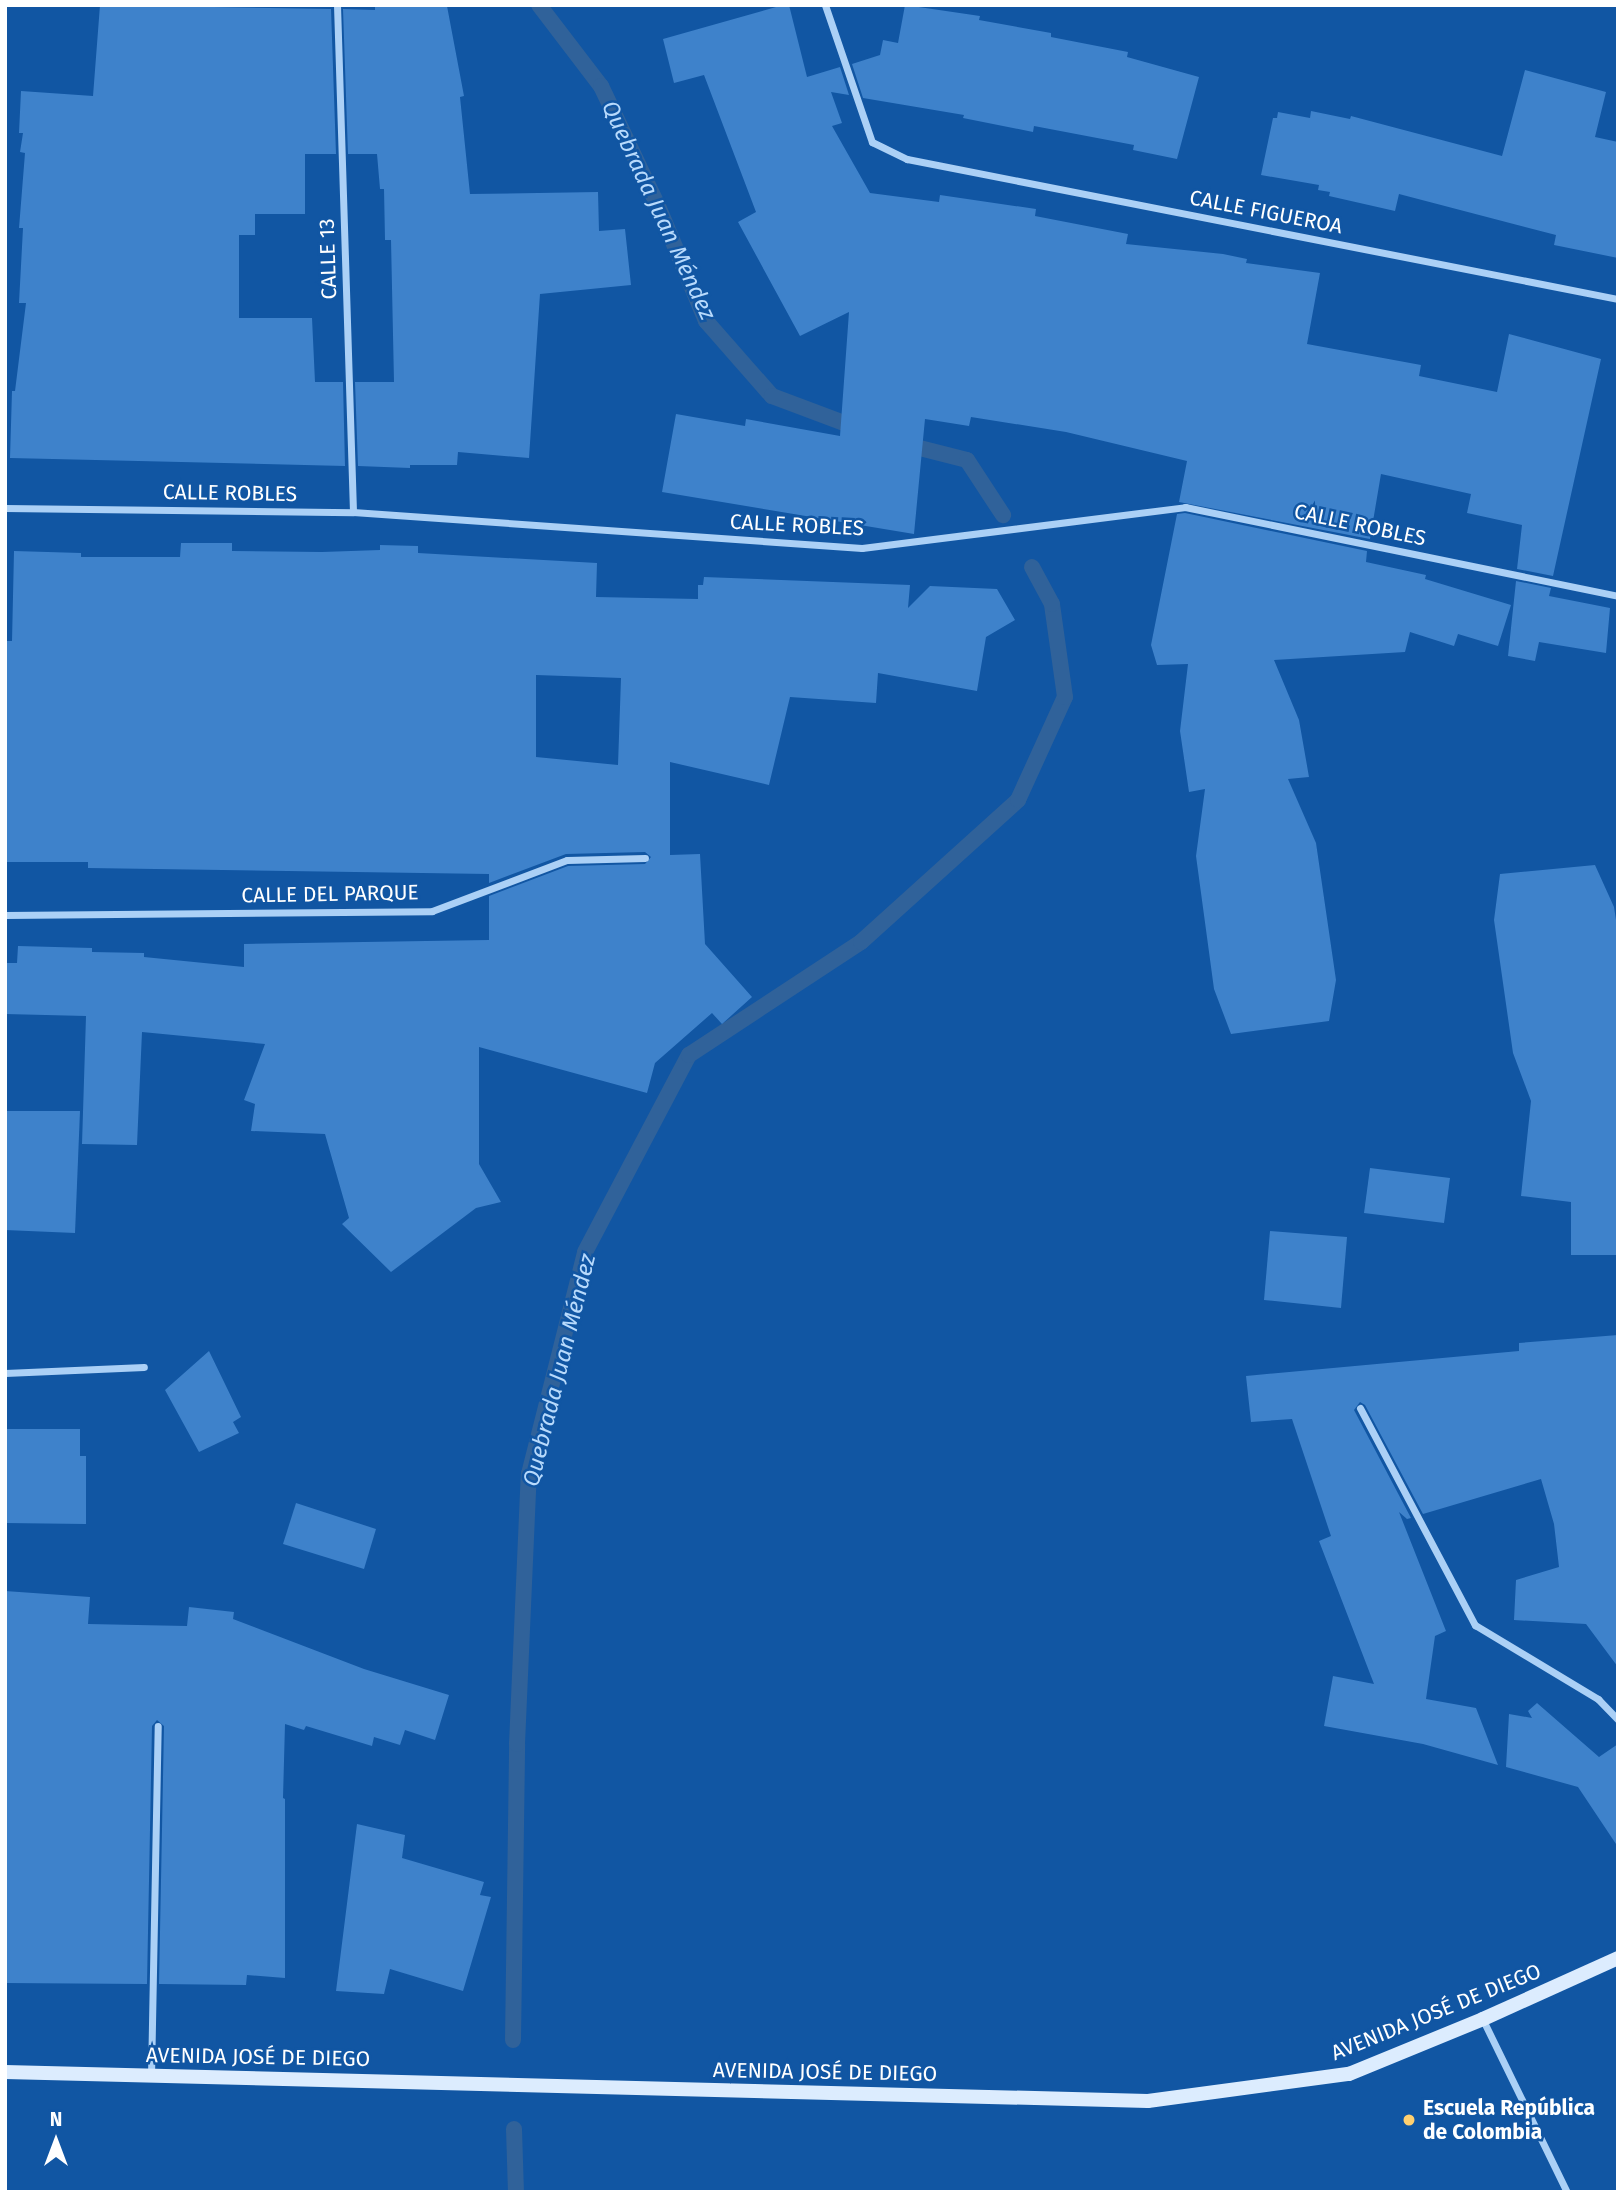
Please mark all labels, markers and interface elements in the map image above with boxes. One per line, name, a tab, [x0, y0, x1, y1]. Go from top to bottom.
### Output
water label: Quebrada Juan Méndez	[596, 96, 722, 324]
street label: CALLE FIGUEROA	[1187, 185, 1345, 239]
street label: CALLE 13	[314, 218, 342, 300]
street label: CALLE ROBLES	[163, 479, 297, 507]
street label: CALLE ROBLES	[1292, 499, 1428, 551]
street label: CALLE ROBLES	[729, 509, 865, 541]
street label: CALLE DEL PARQUE	[241, 880, 419, 908]
water label: Quebrada Juan Méndez	[517, 1251, 601, 1489]
street label: AVENIDA JOSÉ DE DIEGO	[1327, 1958, 1545, 2066]
street label: AVENIDA JOSÉ DE DIEGO	[146, 2042, 370, 2072]
street label: AVENIDA JOSÉ DE DIEGO	[713, 2057, 937, 2087]
place label: Escuela República de Colombia	[1423, 2095, 1595, 2145]
north arrow	[21, 2106, 91, 2176]
text: N	[50, 2108, 62, 2131]
marker: Escuela República de Colombia	[1401, 2112, 1417, 2128]

